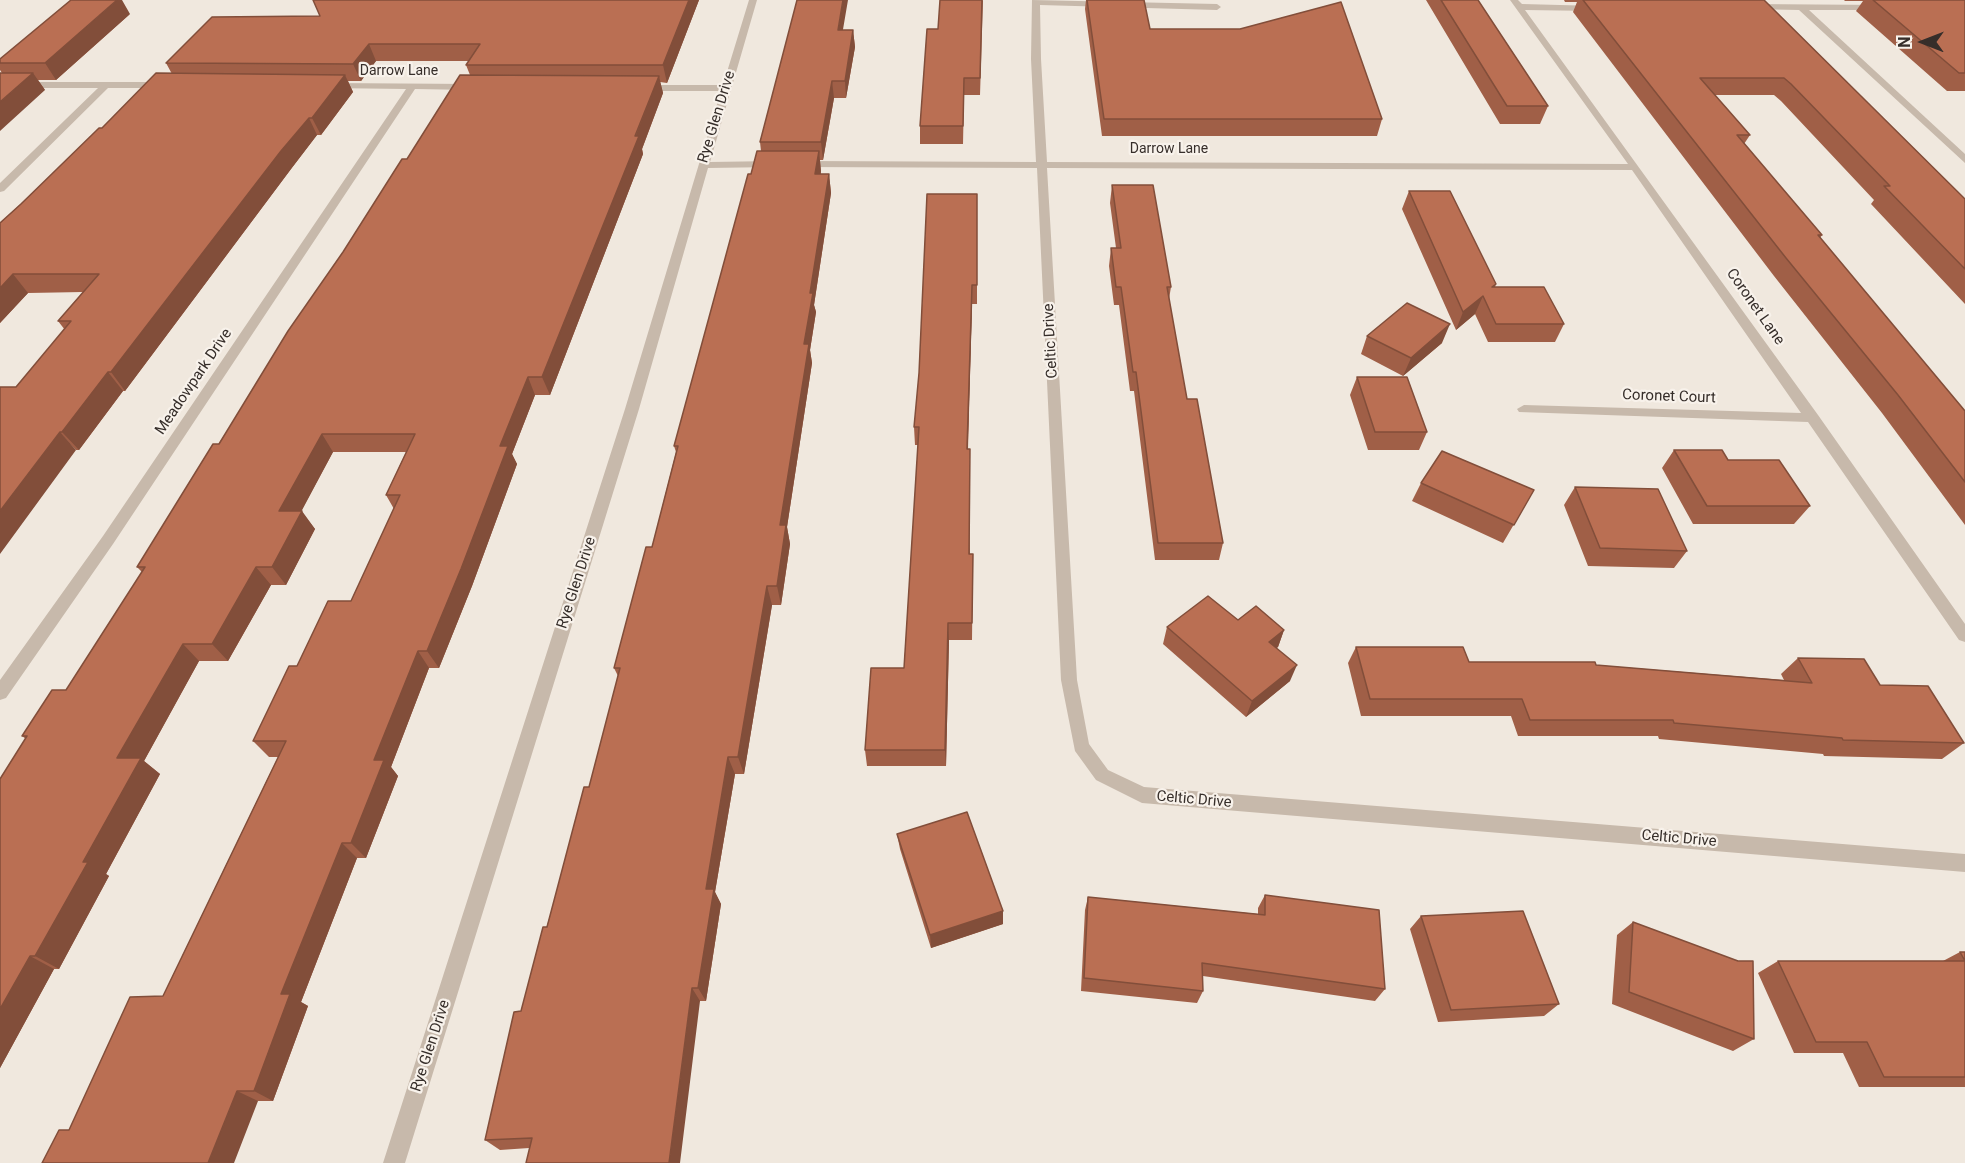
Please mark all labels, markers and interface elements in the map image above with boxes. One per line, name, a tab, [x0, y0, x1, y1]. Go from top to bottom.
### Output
north arrow	[1893, 12, 1953, 72]
text: N	[1895, 36, 1914, 48]
street label: Darrow Lane	[360, 63, 438, 79]
street label: Rye Glen Drive	[694, 69, 740, 165]
street label: Darrow Lane	[1130, 141, 1208, 157]
street label: Coronet Lane	[1722, 265, 1788, 349]
street label: Celtic Drive	[1040, 303, 1062, 379]
street label: Meadowpark Drive	[152, 325, 236, 439]
street label: Coronet Court	[1622, 386, 1716, 408]
street label: Rye Glen Drive	[554, 535, 600, 631]
street label: Celtic Drive	[1156, 788, 1232, 812]
street label: Celtic Drive	[1641, 827, 1717, 851]
street label: Rye Glen Drive	[408, 998, 454, 1094]

